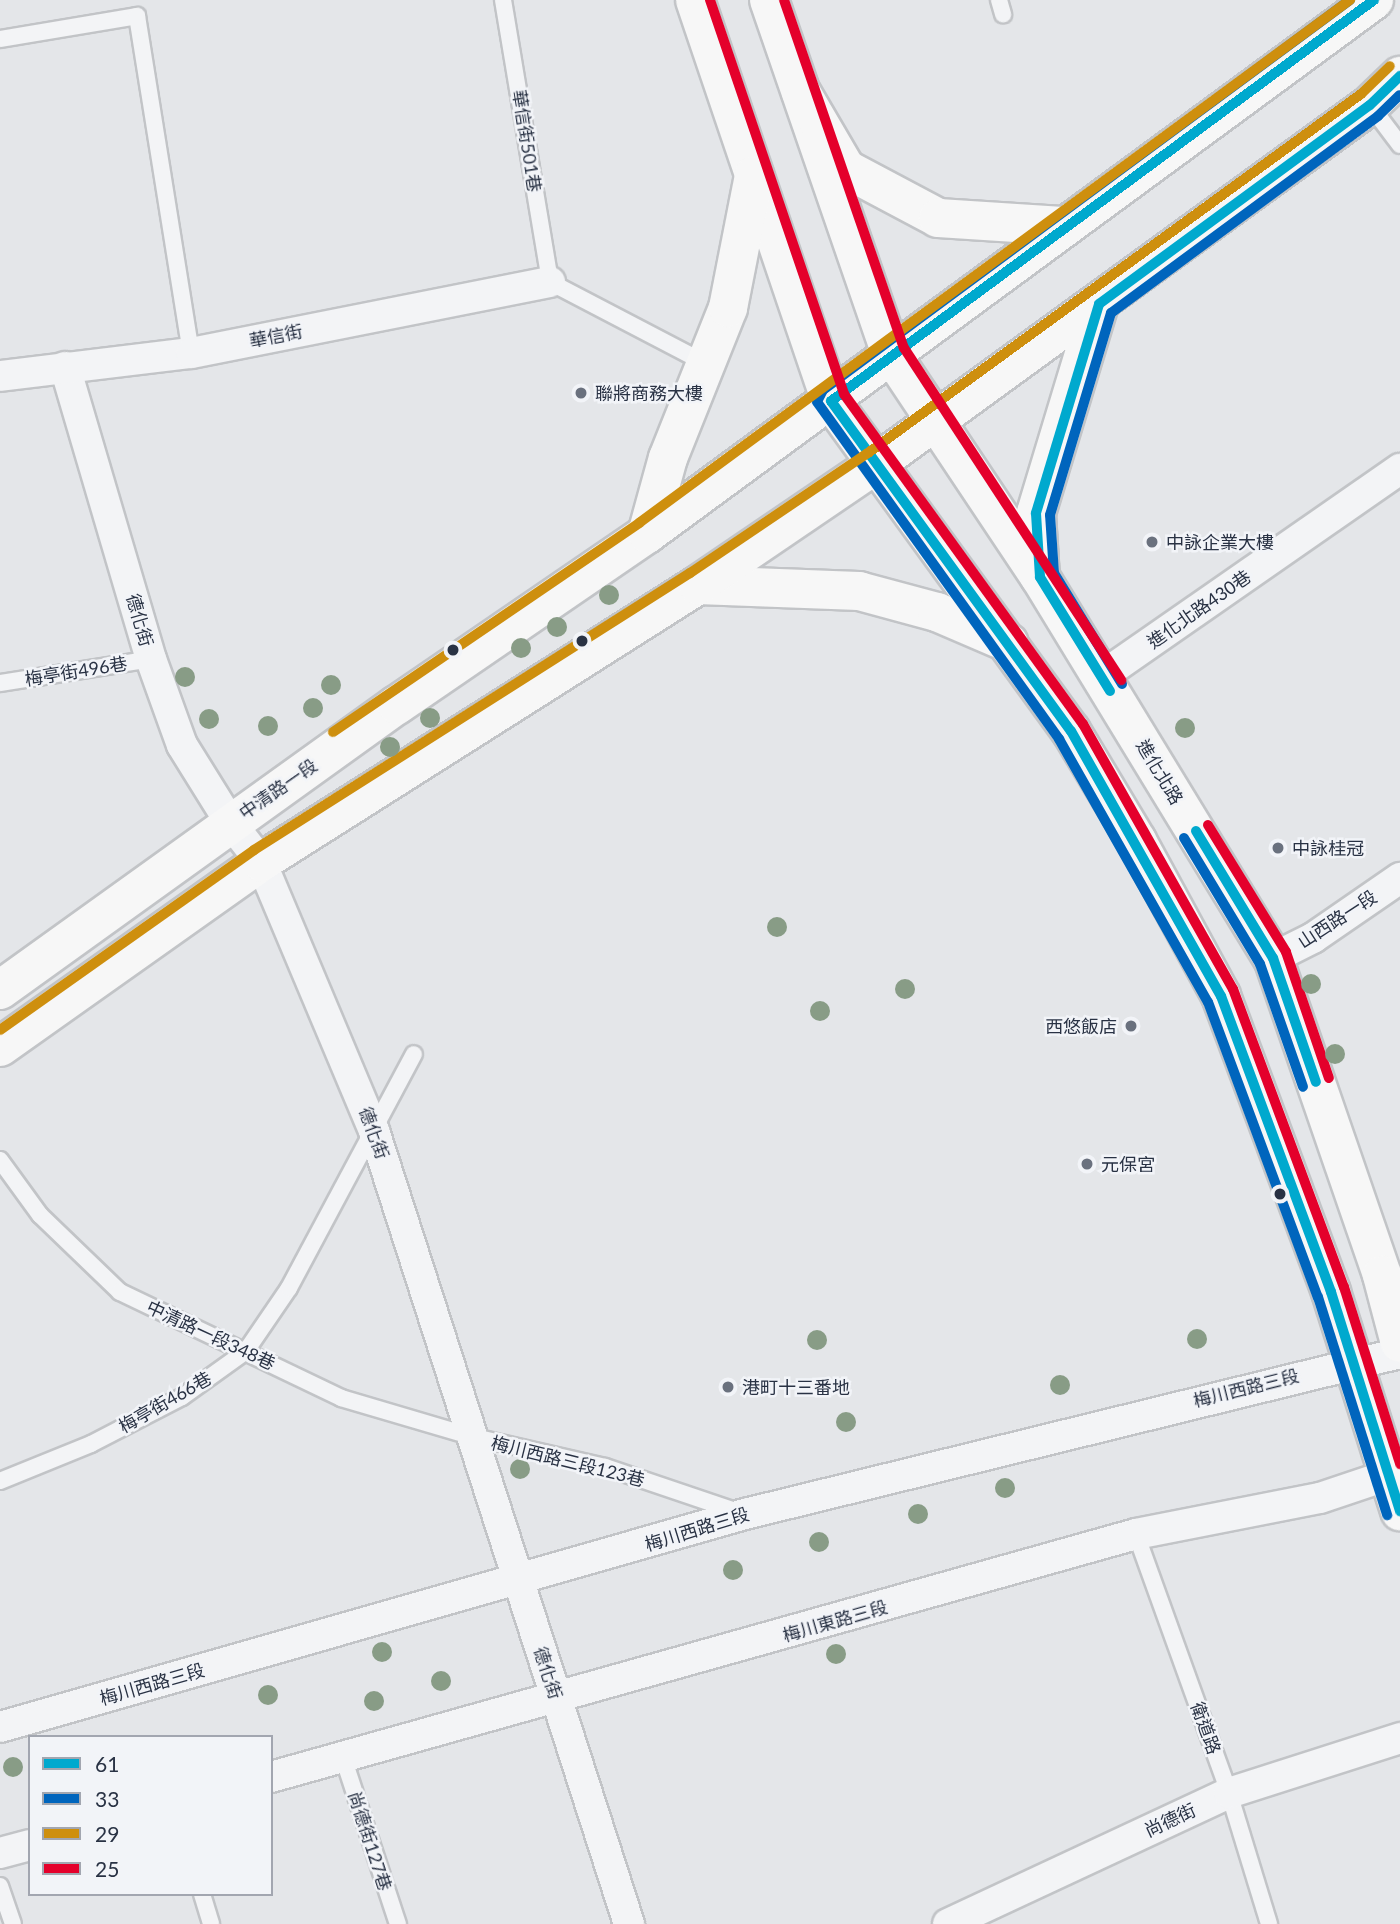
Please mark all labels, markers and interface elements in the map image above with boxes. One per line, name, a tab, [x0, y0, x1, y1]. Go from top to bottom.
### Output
street label: 華信街501巷	[508, 88, 546, 194]
street label: 華信街	[247, 320, 305, 352]
place label: 聯將商務大樓	[595, 382, 703, 404]
marker: 聯將商務大樓	[573, 385, 589, 401]
place label: 中詠企業大樓	[1166, 531, 1274, 553]
marker: 中詠企業大樓	[1144, 534, 1160, 550]
street label: 進化北路430巷	[1143, 565, 1255, 653]
street label: 德化街	[122, 591, 158, 649]
unlabelled marker	[575, 634, 589, 648]
unlabelled marker	[446, 643, 460, 657]
street label: 梅亭街496巷	[23, 652, 129, 690]
street label: 進化北路	[1132, 736, 1188, 808]
street label: 中清路一段	[235, 754, 321, 824]
place label: 中詠桂冠	[1292, 837, 1364, 859]
marker: 中詠桂冠	[1270, 840, 1286, 856]
street label: 山西路一段	[1293, 885, 1381, 953]
place label: 西悠飯店	[1045, 1015, 1117, 1037]
marker: 西悠飯店	[1123, 1018, 1139, 1034]
street label: 德化街	[355, 1104, 393, 1162]
place label: 元保宮	[1101, 1153, 1155, 1175]
marker: 元保宮	[1079, 1156, 1095, 1172]
unlabelled marker	[1273, 1187, 1287, 1201]
street label: 中清路一段348巷	[143, 1296, 279, 1374]
street label: 梅川西路三段	[1191, 1364, 1301, 1412]
street label: 梅亭街466巷	[115, 1367, 215, 1437]
place label: 港町十三番地	[742, 1376, 850, 1398]
marker: 港町十三番地	[720, 1379, 736, 1395]
street label: 梅川西路三段123巷	[489, 1431, 647, 1491]
street label: 梅川西路三段	[642, 1503, 752, 1555]
street label: 梅川東路三段	[780, 1596, 890, 1646]
street label: 德化街	[529, 1644, 567, 1702]
street label: 梅川西路三段	[97, 1659, 207, 1709]
street label: 衛道路	[1187, 1699, 1225, 1757]
legend	[28, 1735, 273, 1896]
text: 61	[95, 1751, 119, 1776]
text: 33	[95, 1786, 119, 1811]
street label: 尚德街127巷	[344, 1789, 396, 1893]
street label: 尚德街	[1141, 1799, 1199, 1841]
text: 29	[95, 1821, 119, 1846]
text: 25	[95, 1856, 119, 1881]

